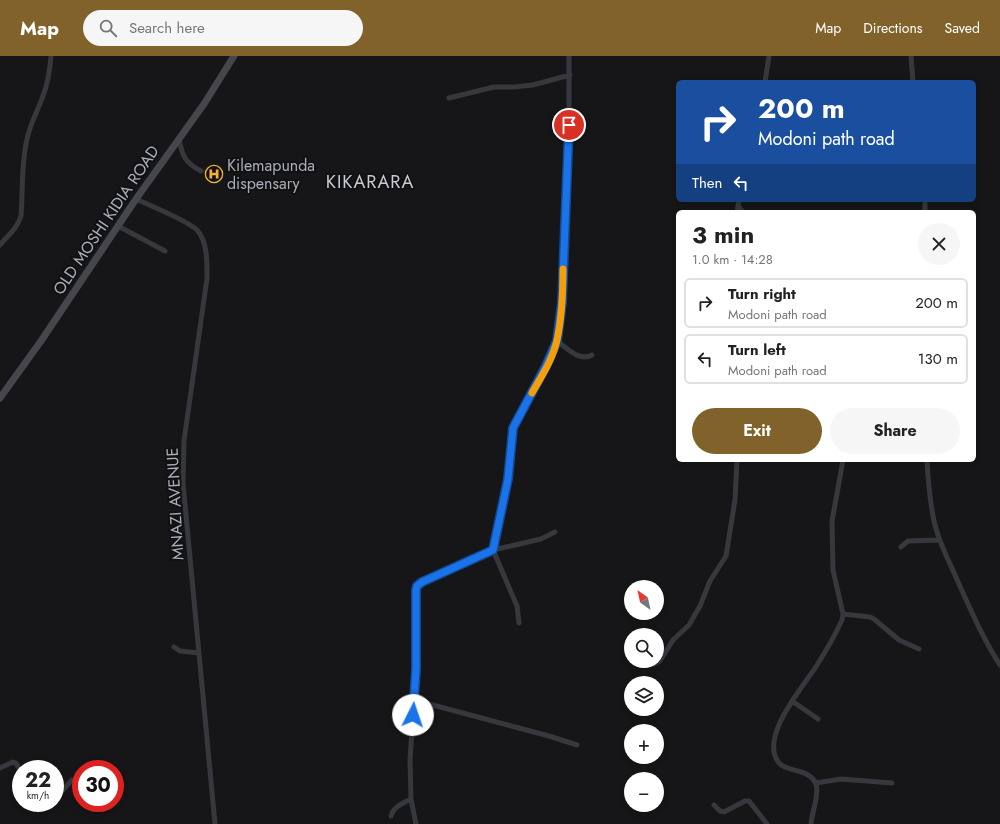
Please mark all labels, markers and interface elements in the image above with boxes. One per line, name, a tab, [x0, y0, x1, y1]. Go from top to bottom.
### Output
search box	[83, 10, 363, 46]
text: Map	[20, 15, 59, 42]
icon: search	[97, 17, 119, 39]
text: Search here	[129, 17, 205, 39]
text: Map	[815, 18, 841, 38]
text: Directions	[863, 18, 923, 38]
text: Saved	[945, 18, 980, 38]
text: 200 m	[758, 88, 845, 129]
icon: right	[692, 96, 744, 148]
pin	[552, 108, 586, 142]
icon: arrive	[558, 114, 580, 136]
text: Modoni path road	[758, 126, 895, 152]
street label: OLD MOSHI KIDIA ROAD	[47, 141, 165, 299]
place label: Kilemapunda dispensary	[227, 154, 315, 195]
hospital icon: Kilemapunda dispensary	[204, 164, 224, 184]
district label: KIKARARA	[326, 169, 414, 195]
text: Then	[692, 172, 722, 194]
icon: left	[730, 172, 752, 194]
text: 3 min	[692, 217, 754, 252]
button: close	[918, 223, 960, 265]
text: 1.0 km · 14:28	[692, 250, 773, 269]
text: Turn right	[728, 283, 796, 305]
icon: right	[694, 292, 716, 314]
text: 200 m	[915, 292, 958, 314]
text: Modoni path road	[728, 305, 827, 324]
text: Turn left	[728, 339, 786, 361]
icon: left	[694, 348, 716, 370]
text: 130 m	[918, 348, 958, 370]
text: Modoni path road	[728, 361, 827, 380]
button: Exit	[692, 408, 822, 454]
button: Share	[830, 408, 960, 454]
street label: MNAZI AVENUE	[161, 447, 189, 561]
north arrow	[624, 580, 664, 620]
map controls	[624, 580, 664, 812]
button: search	[624, 628, 664, 668]
button: layers	[624, 676, 664, 716]
position arrow	[392, 694, 434, 736]
button: +	[624, 724, 664, 764]
speed limit sign: 30	[72, 760, 124, 812]
text: 22	[25, 766, 51, 795]
button: −	[624, 772, 664, 812]
text: km/h	[27, 788, 49, 803]

